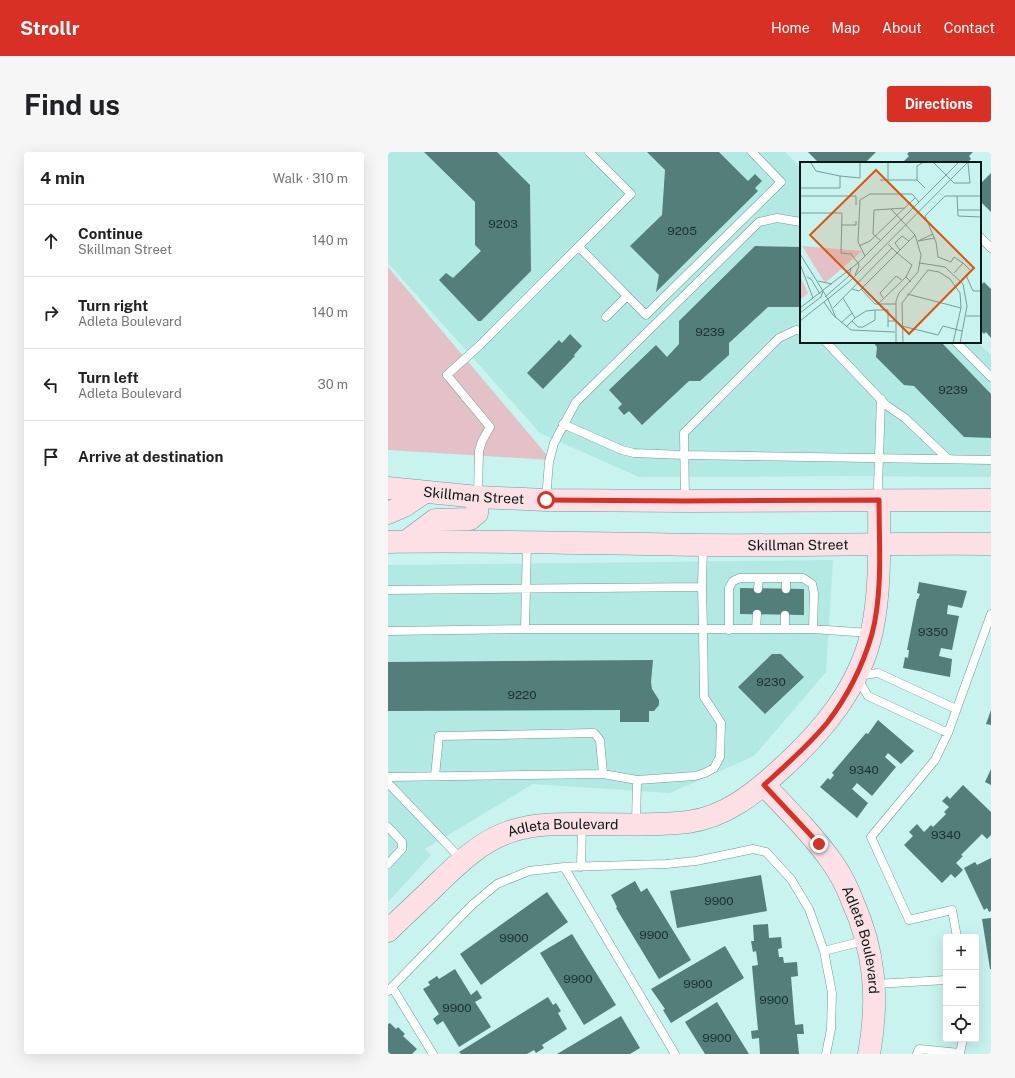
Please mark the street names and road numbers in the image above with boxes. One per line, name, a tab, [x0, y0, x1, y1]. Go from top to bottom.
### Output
street label: Skillman Street	[422, 484, 525, 507]
street label: Skillman Street	[747, 536, 849, 553]
street label: Adleta Boulevard	[505, 816, 619, 840]
street label: Adleta Boulevard	[839, 883, 882, 994]

